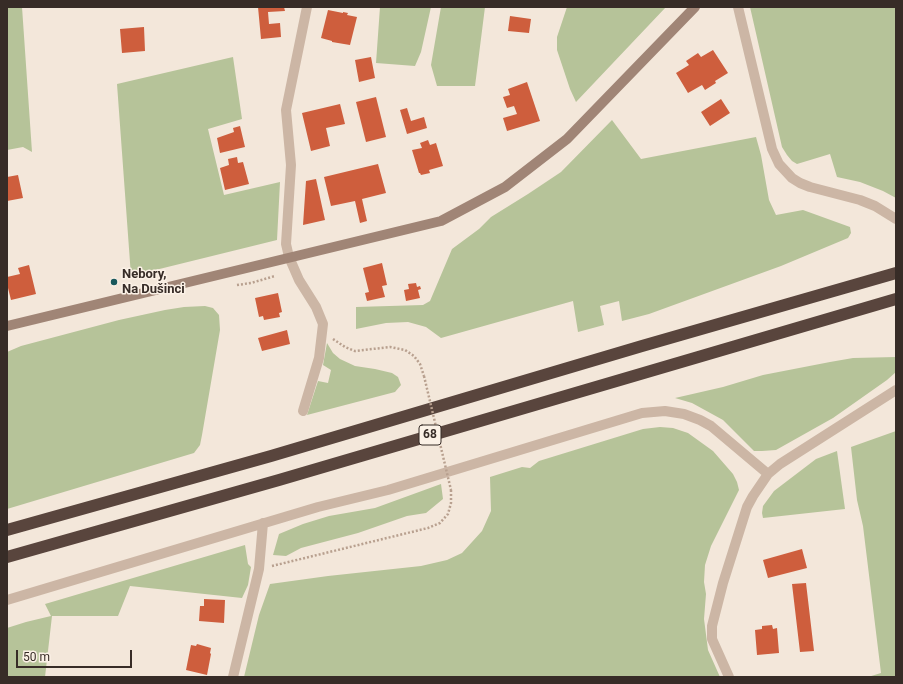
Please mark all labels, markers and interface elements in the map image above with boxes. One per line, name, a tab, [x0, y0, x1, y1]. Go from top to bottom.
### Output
place label: Nebory, Na Dušinci	[122, 267, 185, 298]
marker: Nebory, Na Dušinci	[109, 277, 119, 287]
road number: 68	[419, 425, 441, 445]
scale bar	[18, 642, 134, 668]
text: 50 m	[23, 650, 50, 664]

